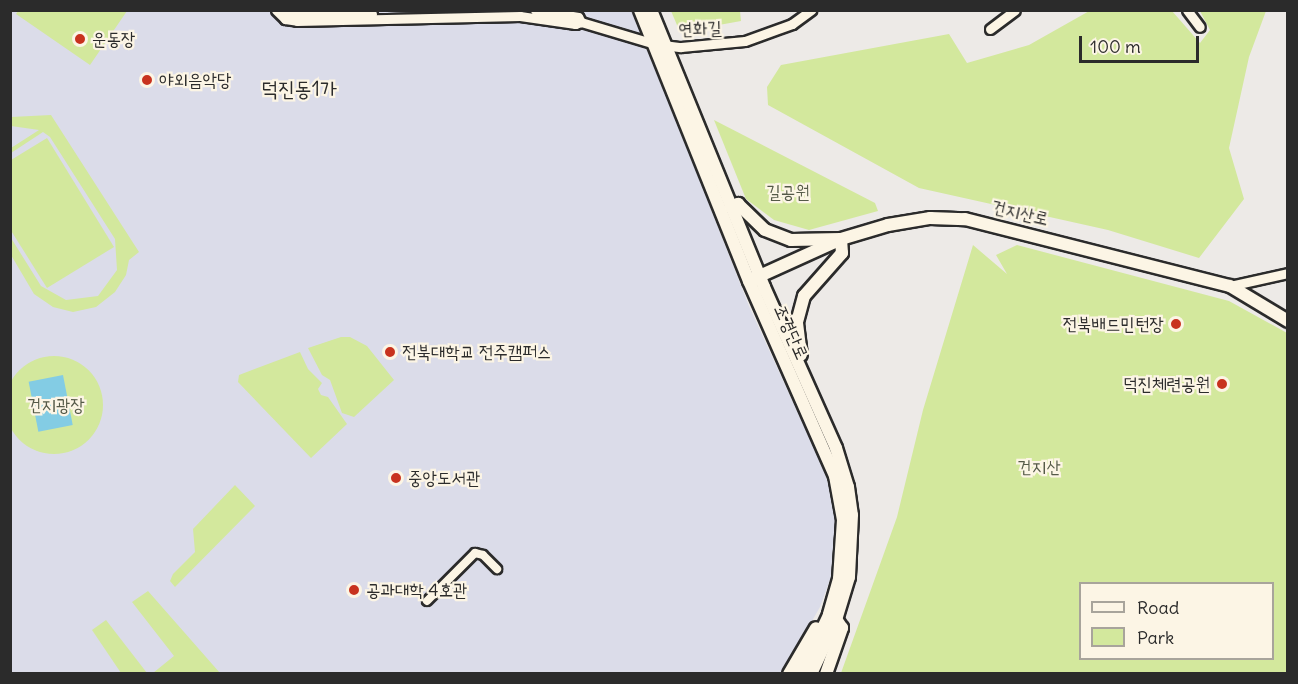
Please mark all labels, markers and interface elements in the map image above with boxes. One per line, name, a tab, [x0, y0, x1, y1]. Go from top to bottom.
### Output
street label: 연화길	[678, 17, 722, 41]
scale bar	[1082, 24, 1202, 62]
place label: 운동장	[92, 28, 135, 50]
marker: 운동장	[73, 32, 87, 46]
text: 100 m	[1090, 35, 1141, 58]
place label: 야외음악당	[159, 69, 231, 91]
marker: 야외음악당	[140, 73, 154, 87]
district label: 덕진동1가	[261, 76, 337, 102]
park label: 길공원	[766, 181, 810, 203]
street label: 건지산로	[989, 196, 1051, 230]
street label: 조경단로	[769, 301, 813, 363]
place label: 전북배드민턴장	[1063, 313, 1164, 335]
marker: 전북배드민턴장	[1169, 317, 1183, 331]
place label: 전북대학교 전주캠퍼스	[402, 341, 551, 363]
marker: 전북대학교 전주캠퍼스	[383, 345, 397, 359]
place label: 덕진체련공원	[1123, 373, 1210, 395]
marker: 덕진체련공원	[1215, 377, 1229, 391]
park label: 건지광장	[27, 394, 85, 416]
park label: 건지산	[1017, 456, 1061, 478]
place label: 중앙도서관	[408, 467, 480, 489]
marker: 중앙도서관	[389, 471, 403, 485]
place label: 공과대학 4호관	[366, 579, 468, 601]
legend	[1079, 582, 1274, 660]
marker: 공과대학 4호관	[347, 583, 361, 597]
text: Road	[1137, 596, 1179, 619]
text: Park	[1137, 626, 1174, 649]

